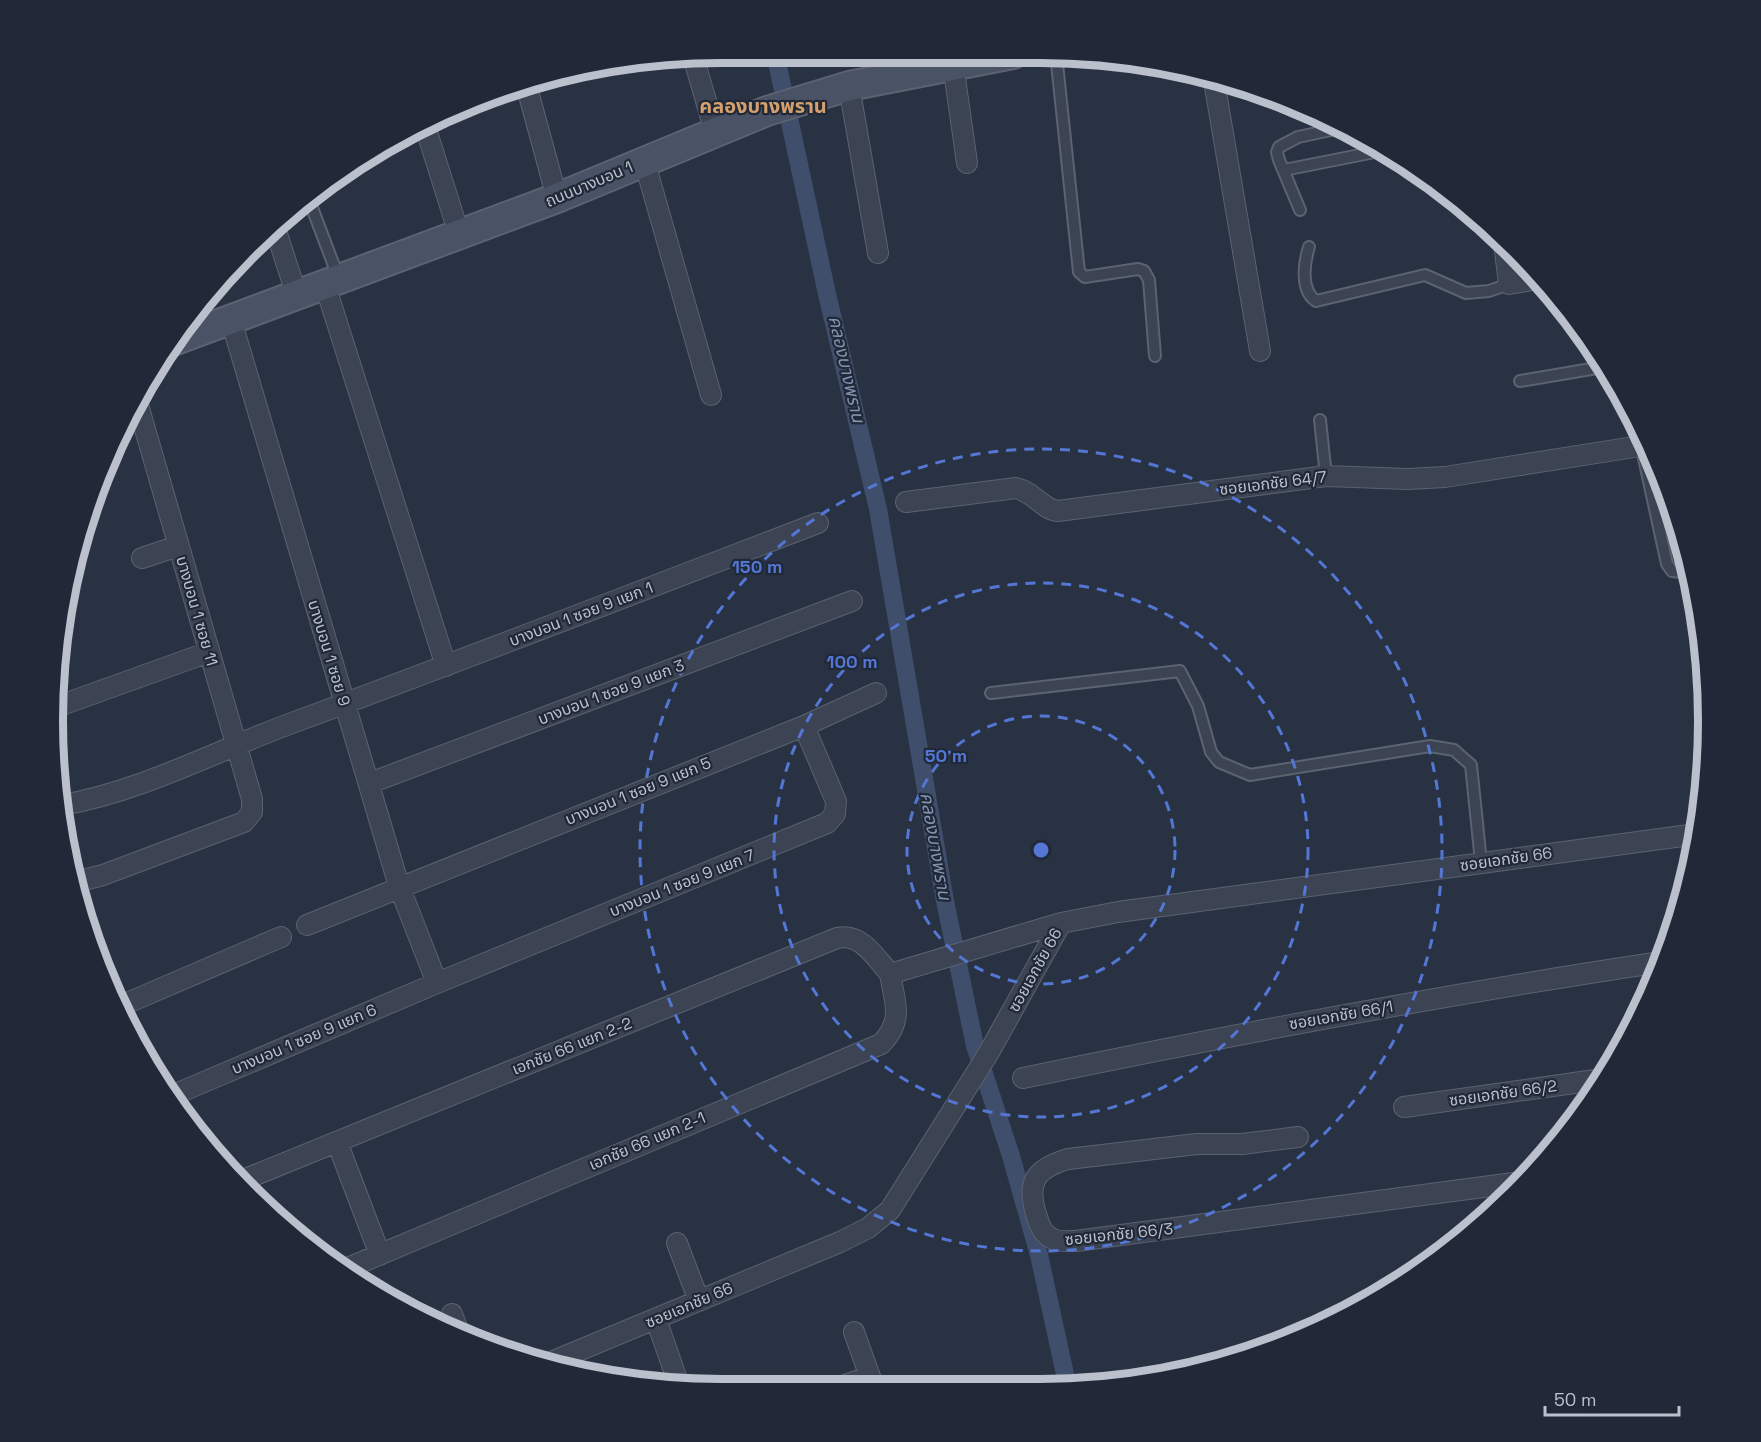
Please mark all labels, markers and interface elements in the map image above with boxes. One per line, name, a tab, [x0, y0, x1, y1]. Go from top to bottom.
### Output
district label: คลองบางพราน	[699, 93, 827, 119]
street label: ถนนบางบอน 1	[542, 156, 636, 212]
water label: คลองบางพราน	[824, 313, 871, 426]
street label: ซอยเอกชัย 64/7	[1218, 466, 1328, 500]
street label: บางบอน 1 ซอย 11	[171, 554, 223, 668]
text: 150 m	[732, 555, 782, 578]
street label: บางบอน 1 ซอย 9 แยก 1	[506, 577, 656, 651]
street label: บางบอน 1 ซอย 9	[303, 597, 355, 709]
text: 100 m	[826, 650, 878, 673]
street label: บางบอน 1 ซอย 9 แยก 3	[535, 654, 687, 730]
text: 50 m	[925, 744, 967, 767]
street label: บางบอน 1 ซอย 9 แยก 5	[562, 752, 714, 830]
water label: คลองบางพราน	[915, 790, 957, 903]
centre of rings	[1031, 840, 1051, 860]
street label: ซอยเอกชัย 66	[1459, 842, 1553, 876]
street label: บางบอน 1 ซอย 9 แยก 7	[606, 844, 758, 922]
street label: ซอยเอกชัย 66	[1003, 924, 1067, 1016]
street label: ซอยเอกชัย 66/1	[1287, 995, 1395, 1035]
street label: บางบอน 1 ซอย 9 แยก 6	[228, 999, 380, 1079]
street label: เอกชัย 66 แยก 2-2	[509, 1012, 635, 1080]
street label: ซอยเอกชัย 66/2	[1448, 1075, 1558, 1111]
street label: เอกชัย 66 แยก 2-1	[585, 1107, 709, 1175]
street label: ซอยเอกชัย 66/3	[1064, 1218, 1174, 1250]
street label: ซอยเอกชัย 66	[642, 1277, 736, 1333]
scale bar	[1545, 1379, 1678, 1417]
text: 50 m	[1554, 1388, 1596, 1411]

